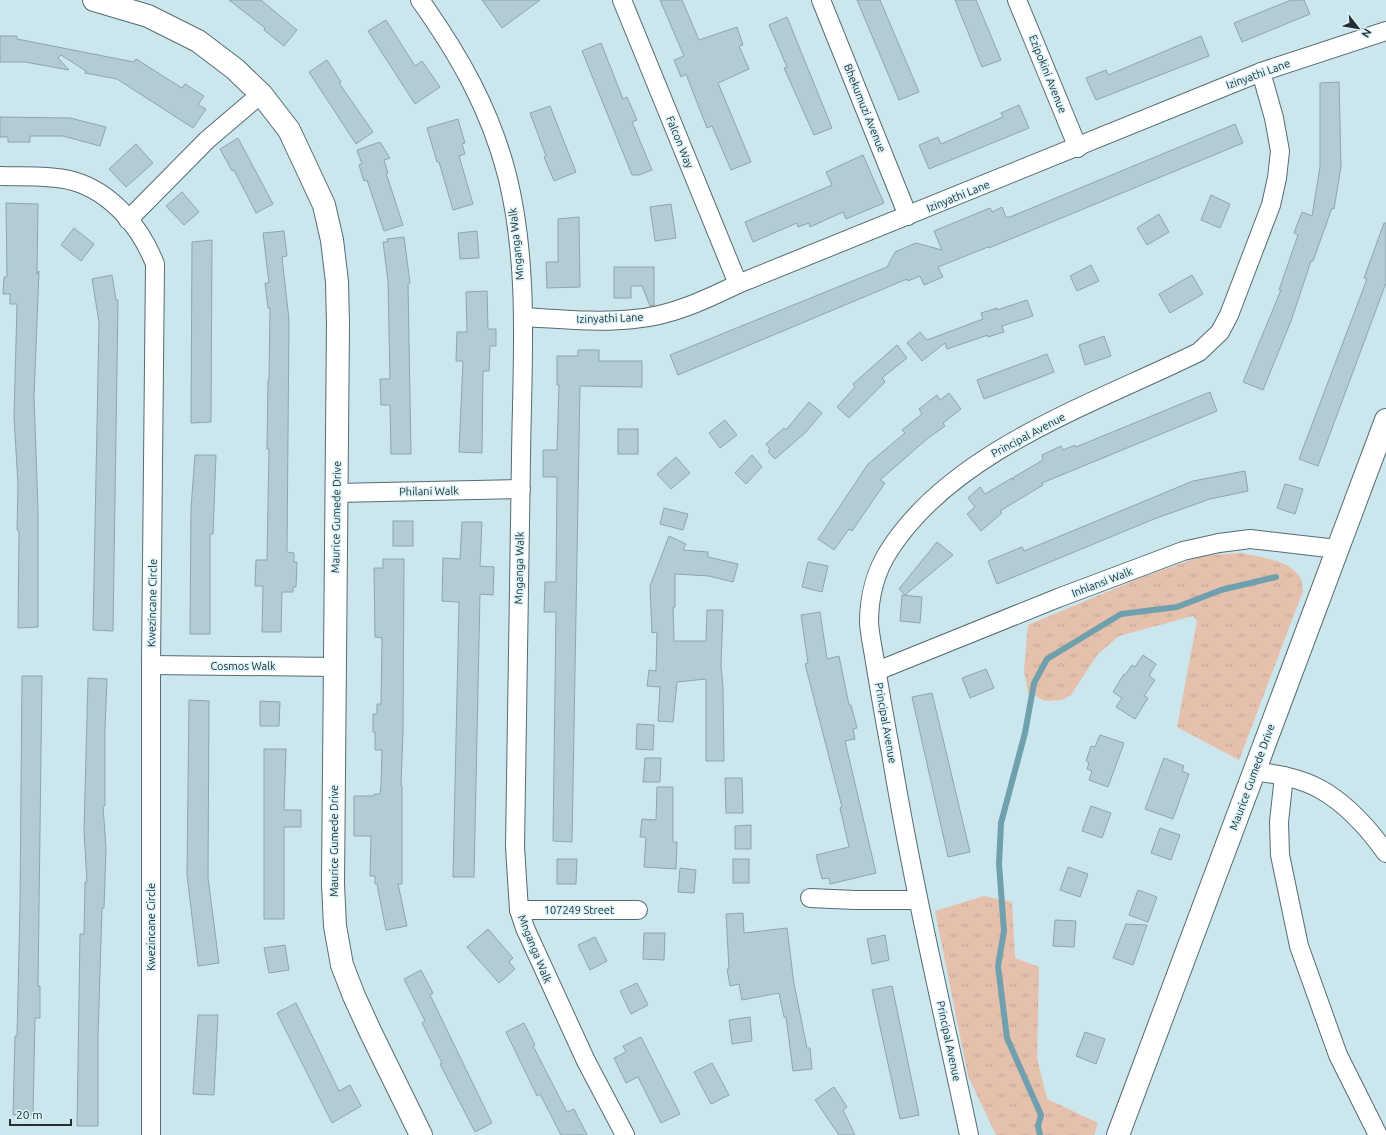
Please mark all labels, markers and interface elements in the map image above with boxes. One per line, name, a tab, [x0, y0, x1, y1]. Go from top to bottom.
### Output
north arrow	[1338, 8, 1378, 48]
text: N	[1359, 27, 1374, 40]
street label: Ezipokini Avenue	[1027, 33, 1069, 115]
street label: Izinyathi Lane	[1224, 57, 1292, 91]
street label: Bhekumuzi Avenue	[842, 62, 888, 154]
street label: Falcon Way	[664, 114, 696, 170]
street label: Izinyathi Lane	[925, 178, 991, 214]
street label: Mnganga Walk	[506, 207, 526, 281]
street label: Izinyathi Lane	[576, 311, 644, 325]
street label: Principal Avenue	[989, 410, 1067, 460]
street label: Maurice Gumede Drive	[329, 461, 343, 573]
street label: Philani Walk	[399, 484, 459, 498]
street label: Mnganga Walk	[512, 531, 526, 604]
street label: Kwezincane Circle	[145, 559, 159, 647]
street label: Inhlansi Walk	[1070, 565, 1135, 599]
street label: Cosmos Walk	[210, 660, 276, 672]
street label: Principal Avenue	[873, 682, 899, 764]
street label: Maurice Gumede Drive	[1227, 722, 1277, 832]
street label: Maurice Gumede Drive	[328, 785, 340, 897]
street label: Kwezincane Circle	[145, 883, 157, 971]
street label: 107249 Street	[544, 904, 615, 916]
street label: Mnganga Walk	[516, 913, 554, 985]
street label: Principal Avenue	[935, 1000, 963, 1082]
scale bar	[10, 1101, 71, 1127]
text: 20 m	[16, 1108, 43, 1121]

